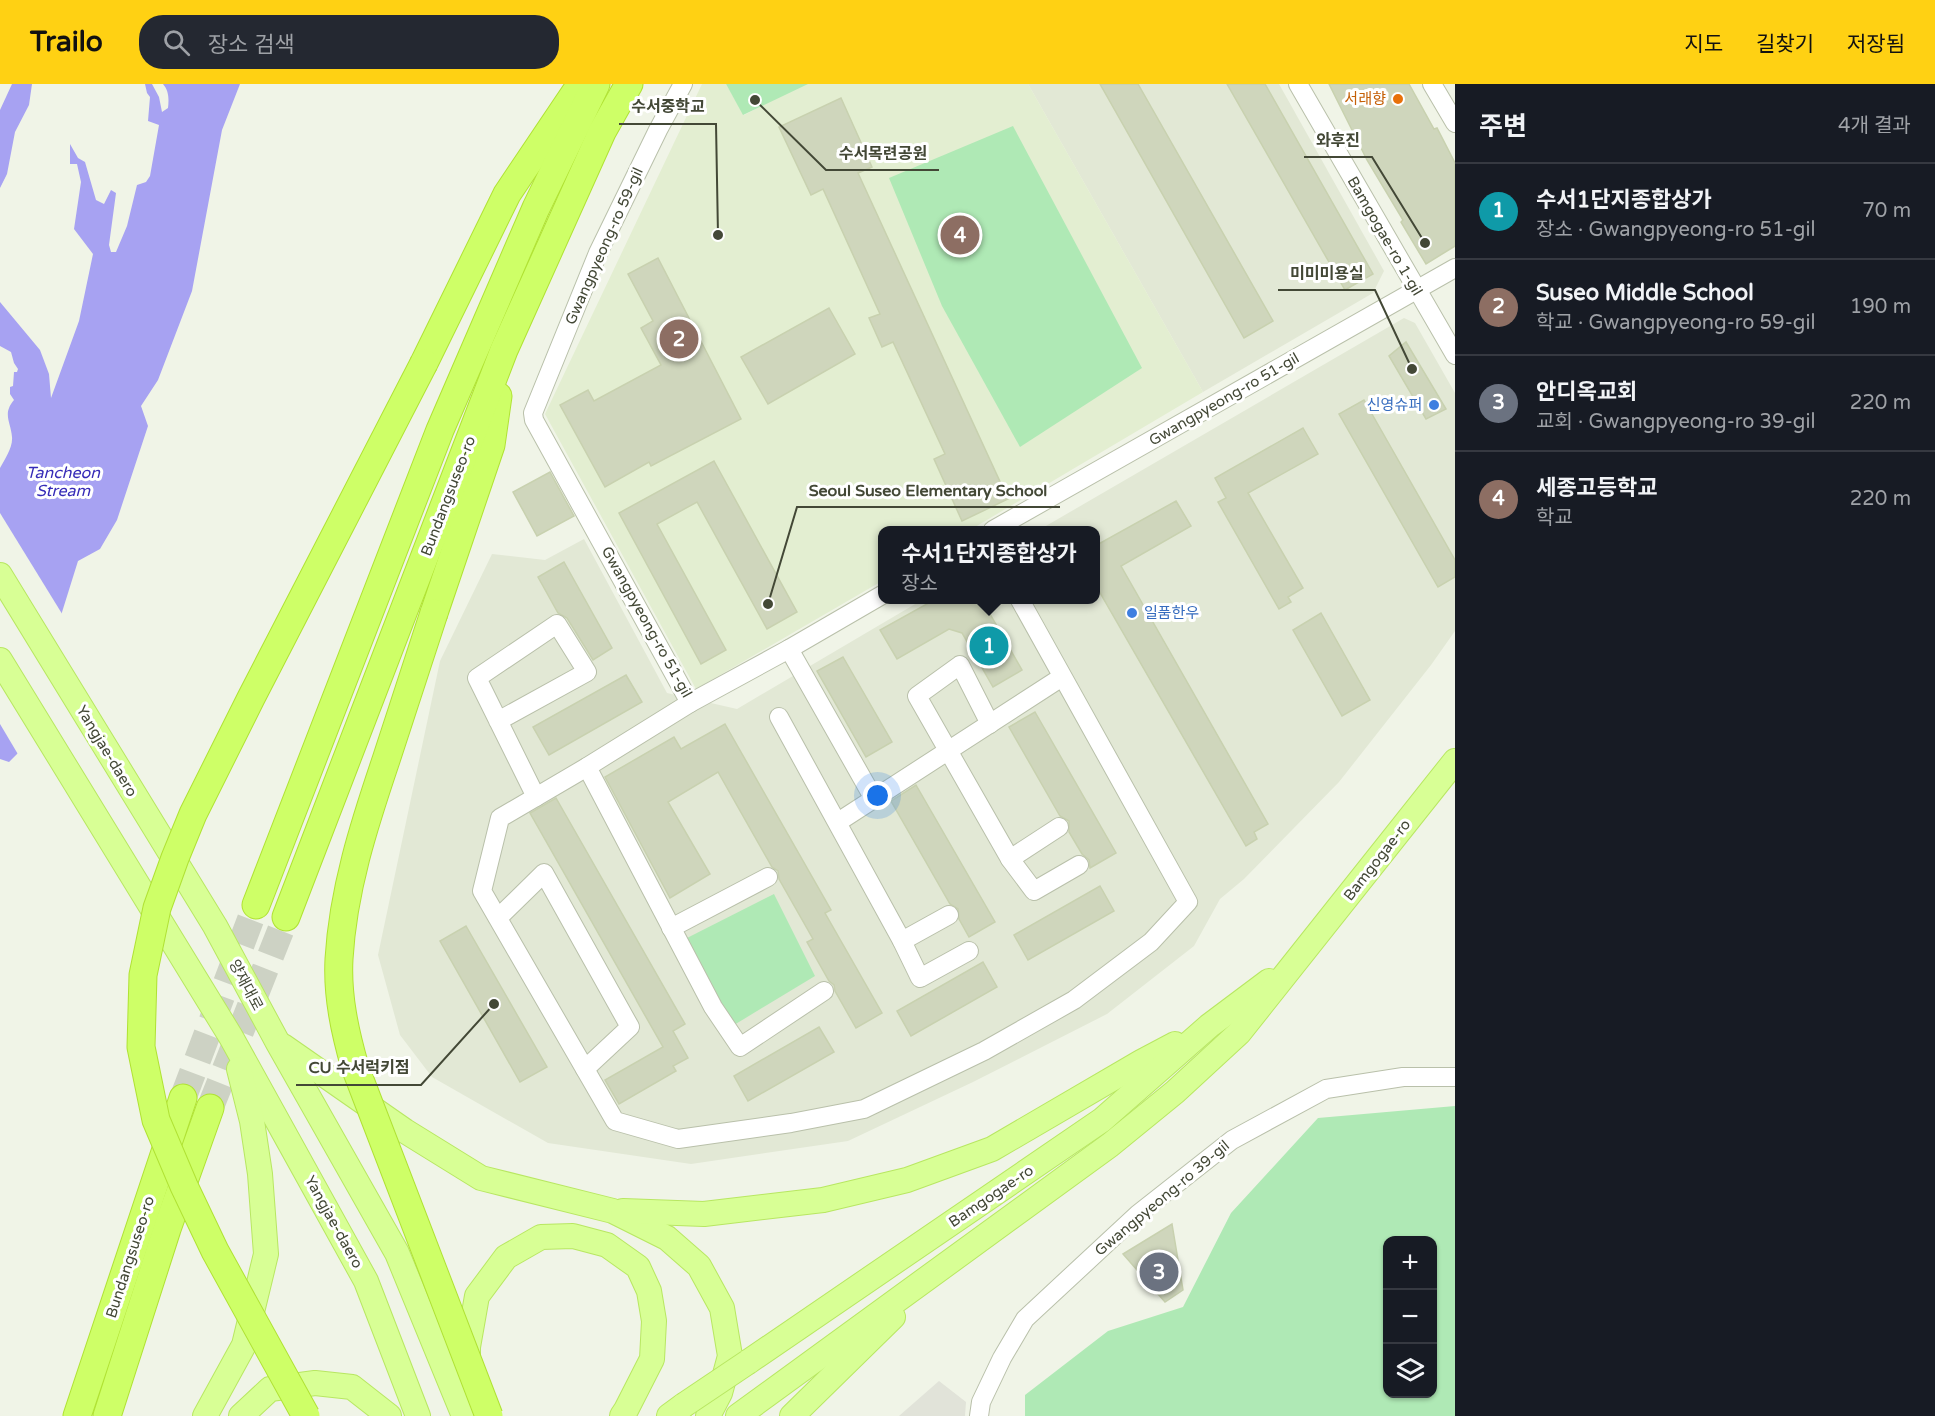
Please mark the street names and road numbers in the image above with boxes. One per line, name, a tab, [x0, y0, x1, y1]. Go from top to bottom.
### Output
street label: Gwangpyeong-ro 59-gil	[561, 165, 647, 327]
street label: Bamgogae-ro 1-gil	[1344, 173, 1426, 299]
street label: Gwangpyeong-ro 51-gil	[1146, 349, 1302, 449]
street label: Bundangsuseo-ro	[417, 434, 479, 558]
street label: Gwangpyeong-ro 51-gil	[598, 543, 696, 701]
street label: Yangjae-daero	[73, 702, 141, 800]
street label: Bamgogae-ro	[1340, 816, 1414, 904]
street label: 양재대로	[225, 956, 267, 1014]
street label: Gwangpyeong-ro 39-gil	[1091, 1136, 1233, 1260]
street label: Bamgogae-ro	[945, 1161, 1037, 1231]
street label: Yangjae-daero	[301, 1172, 367, 1272]
street label: Bundangsuseo-ro	[102, 1194, 158, 1320]

